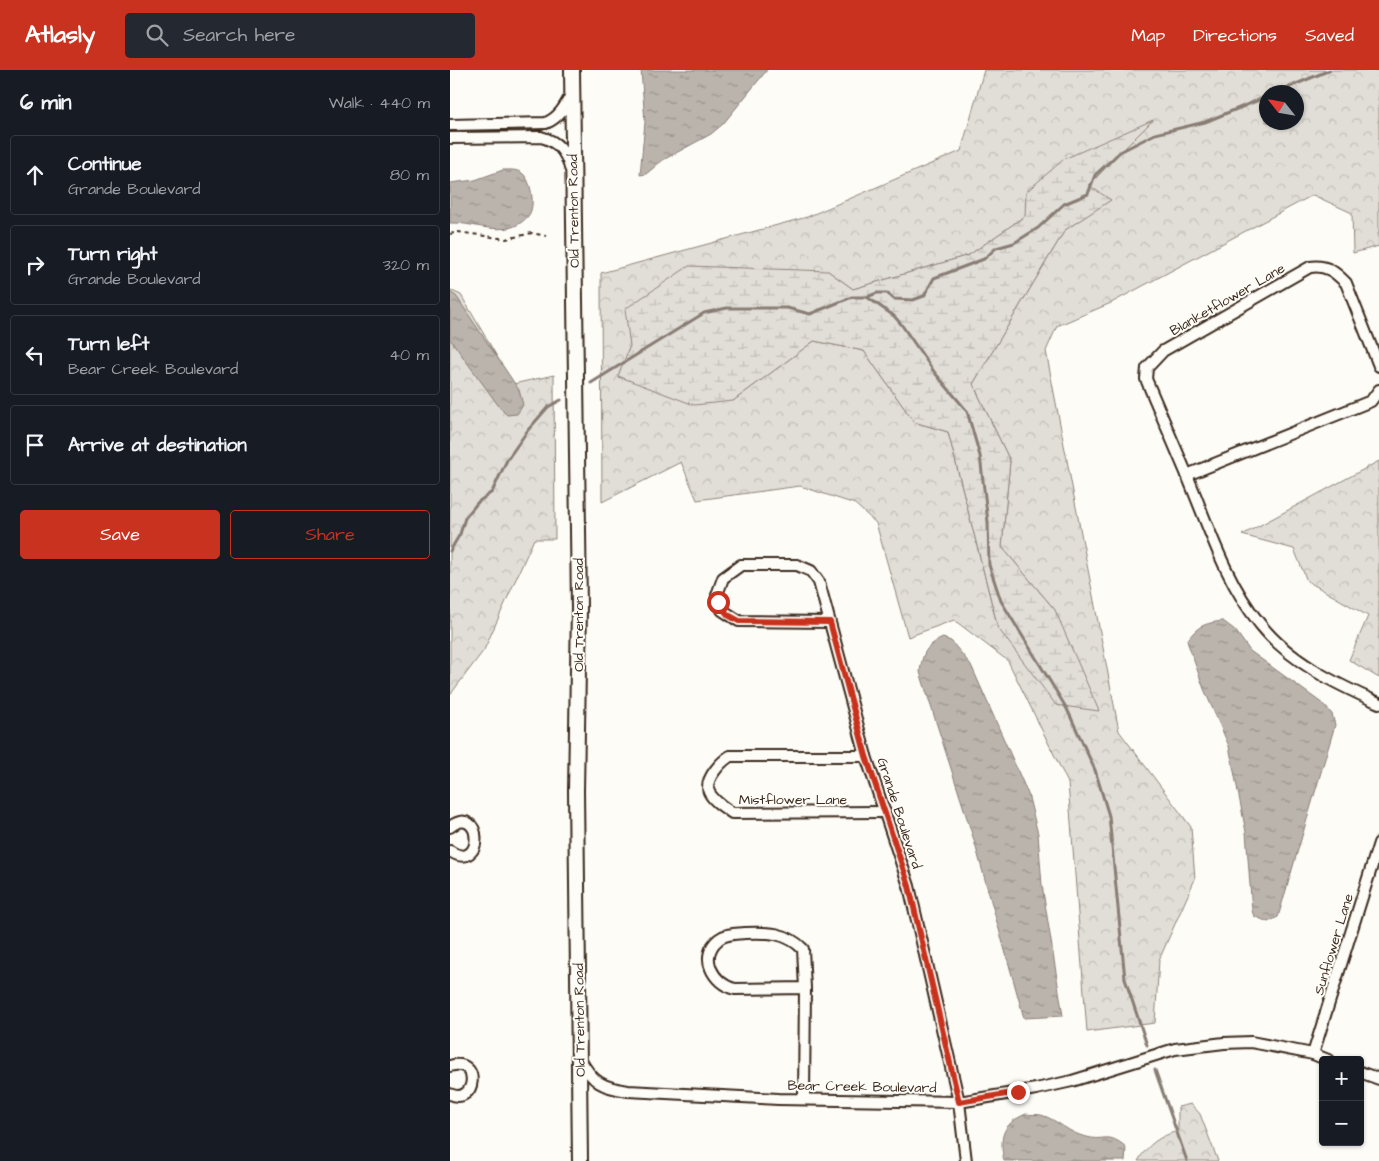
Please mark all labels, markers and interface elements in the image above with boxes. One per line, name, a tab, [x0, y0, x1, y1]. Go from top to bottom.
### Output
search box	[125, 13, 475, 58]
text: Atlasly	[25, 18, 95, 52]
icon: search	[143, 21, 171, 49]
text: Search here	[183, 22, 295, 49]
text: Map	[1131, 23, 1165, 48]
text: Directions	[1193, 23, 1277, 48]
text: Saved	[1305, 23, 1354, 48]
north arrow	[1259, 85, 1304, 130]
text: 6 min	[20, 88, 72, 117]
text: Walk · 440 m	[329, 92, 430, 114]
text: Continue	[68, 151, 142, 178]
street label: Old Trenton Road	[563, 154, 585, 268]
icon: ahead	[21, 161, 49, 189]
text: 80 m	[390, 164, 429, 186]
text: Grande Boulevard	[68, 178, 200, 200]
text: Turn right	[68, 241, 157, 268]
icon: right	[21, 251, 49, 279]
text: 320 m	[383, 254, 429, 276]
street label: Blanketflower Lane	[1166, 258, 1289, 341]
text: Grande Boulevard	[68, 268, 200, 290]
text: Turn left	[68, 331, 149, 358]
icon: left	[21, 341, 49, 369]
text: 40 m	[389, 344, 429, 366]
text: Bear Creek Boulevard	[68, 358, 238, 380]
icon: arrive	[21, 431, 49, 459]
text: Arrive at destination	[68, 432, 247, 459]
button: Save	[20, 510, 220, 559]
button: Share	[230, 510, 430, 559]
street label: Old Trenton Road	[569, 558, 589, 672]
route start	[707, 591, 730, 614]
street label: Grande Boulevard	[872, 755, 926, 872]
street label: Mistflower Lane	[739, 790, 848, 810]
street label: Sunflower Lane	[1309, 891, 1359, 997]
street label: Old Trenton Road	[569, 963, 591, 1077]
map controls	[1319, 1056, 1364, 1146]
button: +	[1319, 1056, 1364, 1101]
street label: Bear Creek Boulevard	[787, 1076, 937, 1098]
route end	[1007, 1081, 1030, 1104]
button: −	[1319, 1101, 1364, 1146]

